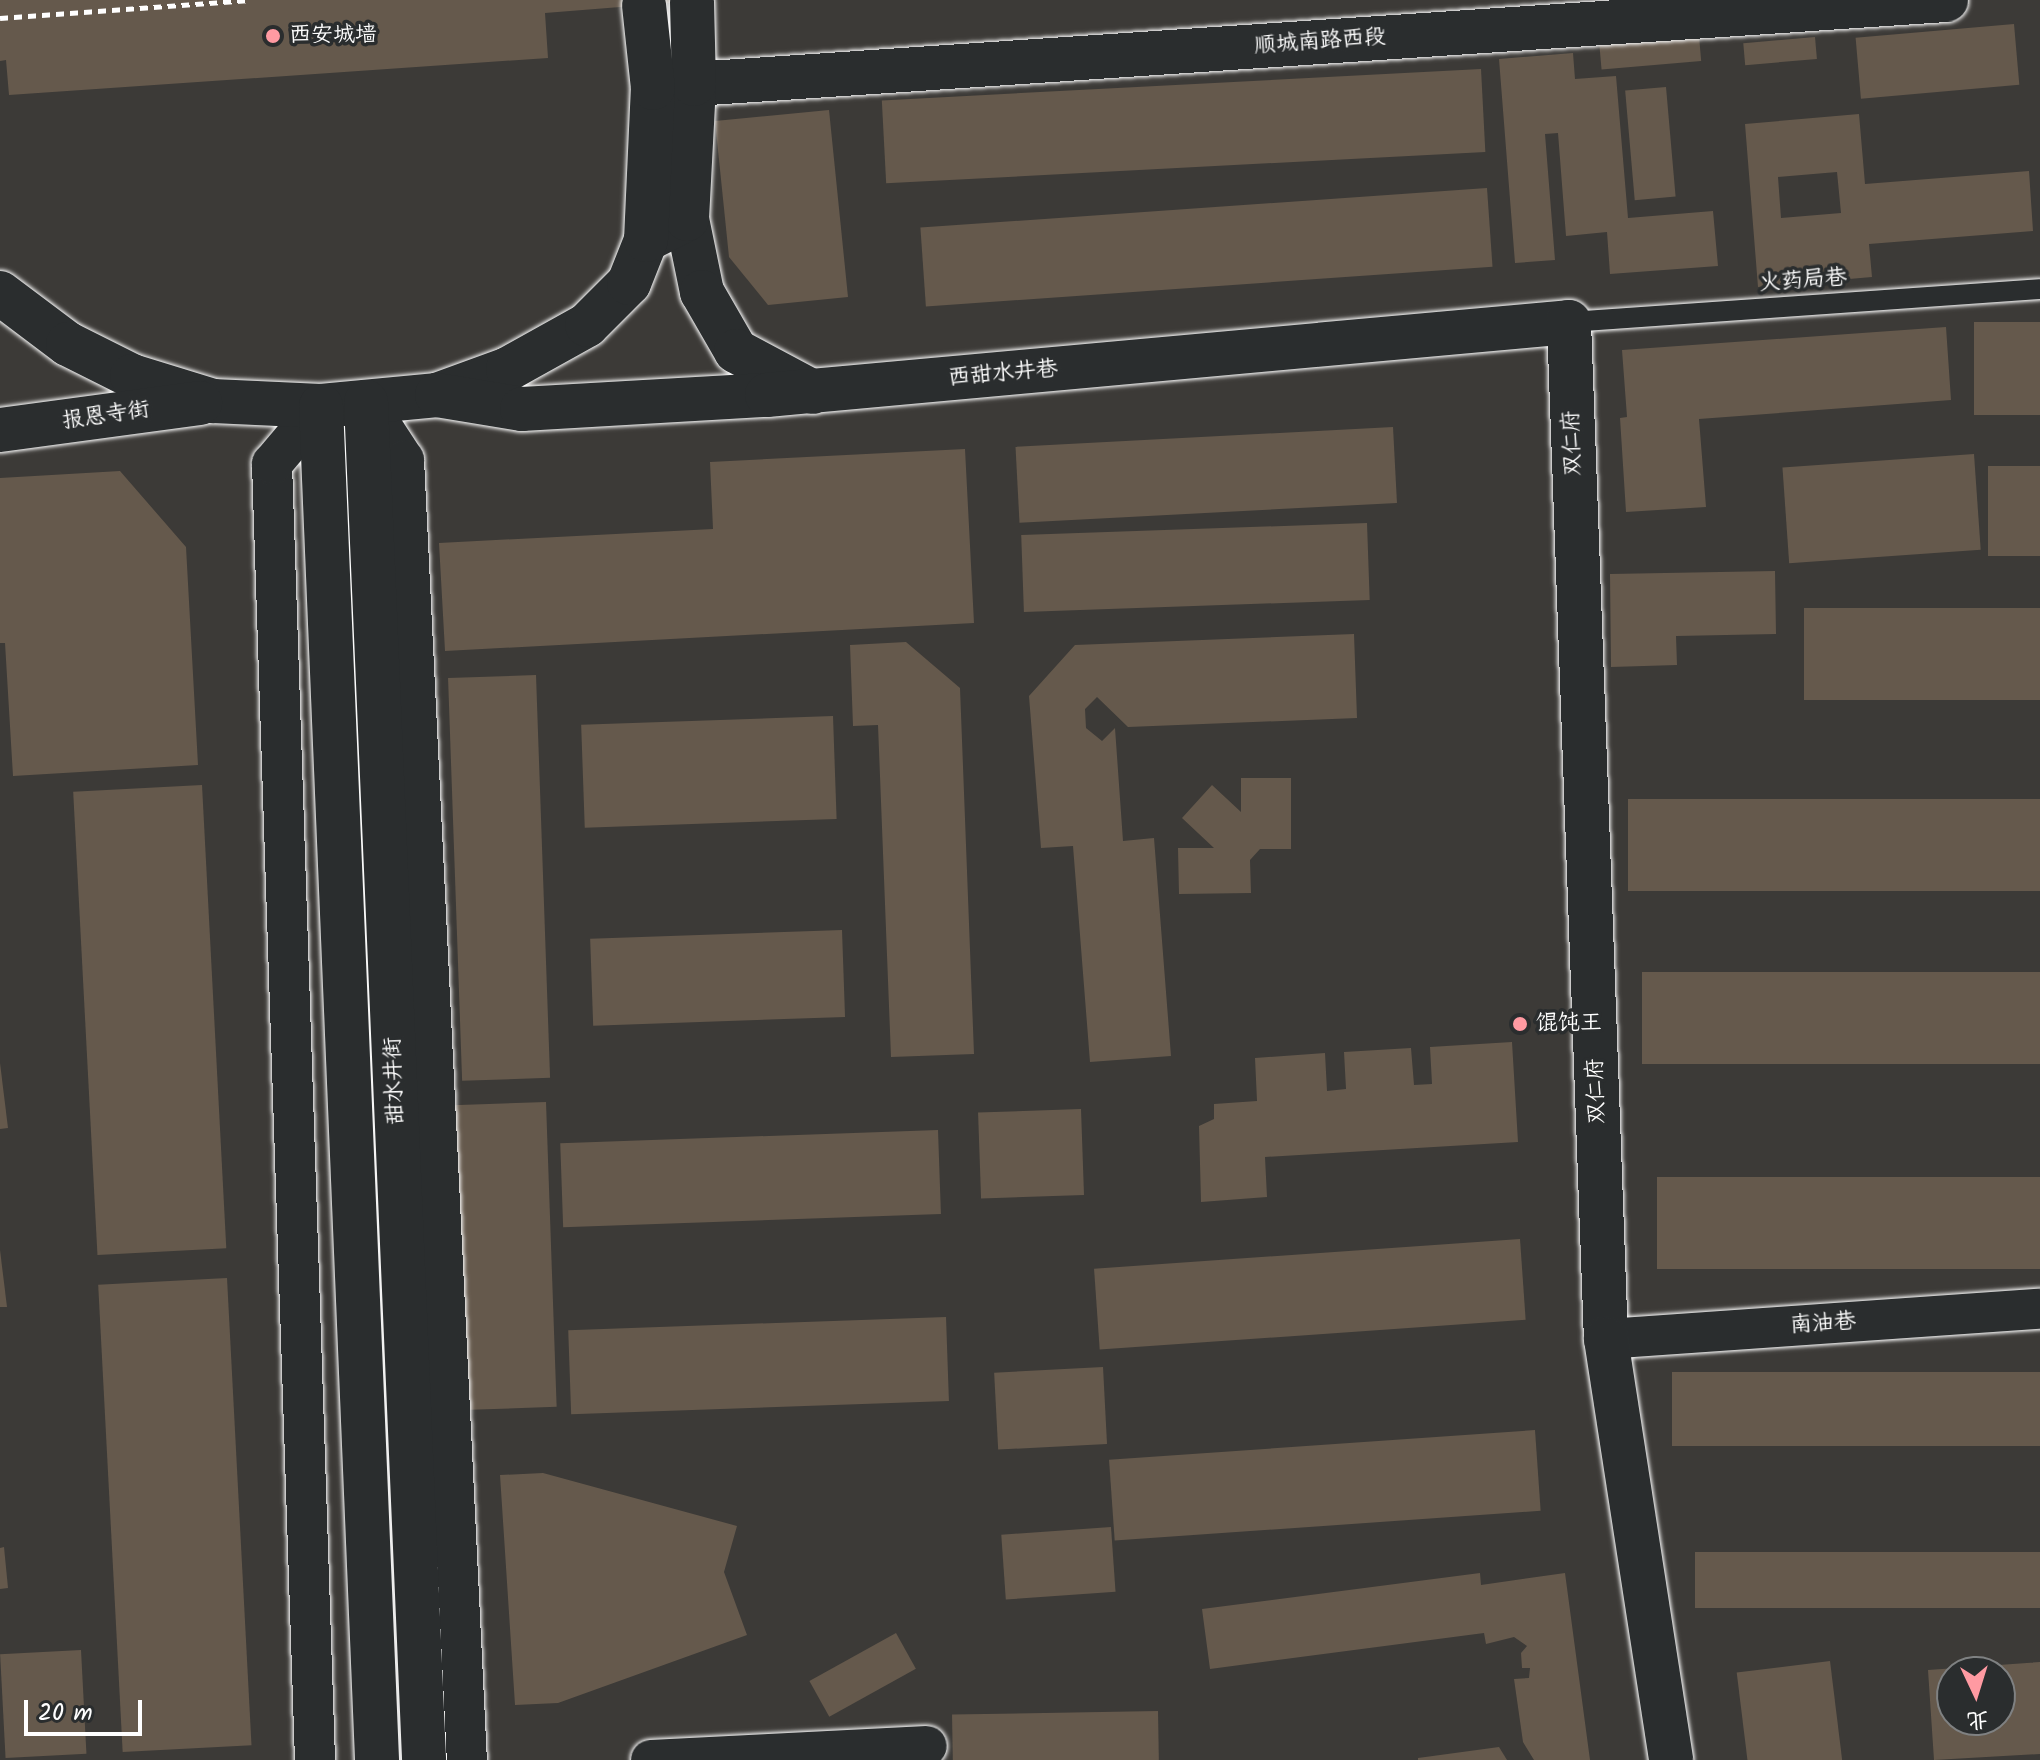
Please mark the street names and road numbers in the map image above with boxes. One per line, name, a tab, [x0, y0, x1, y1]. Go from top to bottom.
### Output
street label: 顺城南路西段	[1253, 24, 1387, 60]
street label: 火药局巷	[1758, 265, 1848, 297]
street label: 西甜水井巷	[947, 356, 1059, 392]
street label: 报恩寺街	[61, 397, 151, 435]
street label: 双仁府	[1559, 410, 1587, 476]
street label: 甜水井街	[380, 1037, 410, 1125]
street label: 双仁府	[1583, 1058, 1611, 1124]
street label: 南油巷	[1789, 1309, 1857, 1339]

